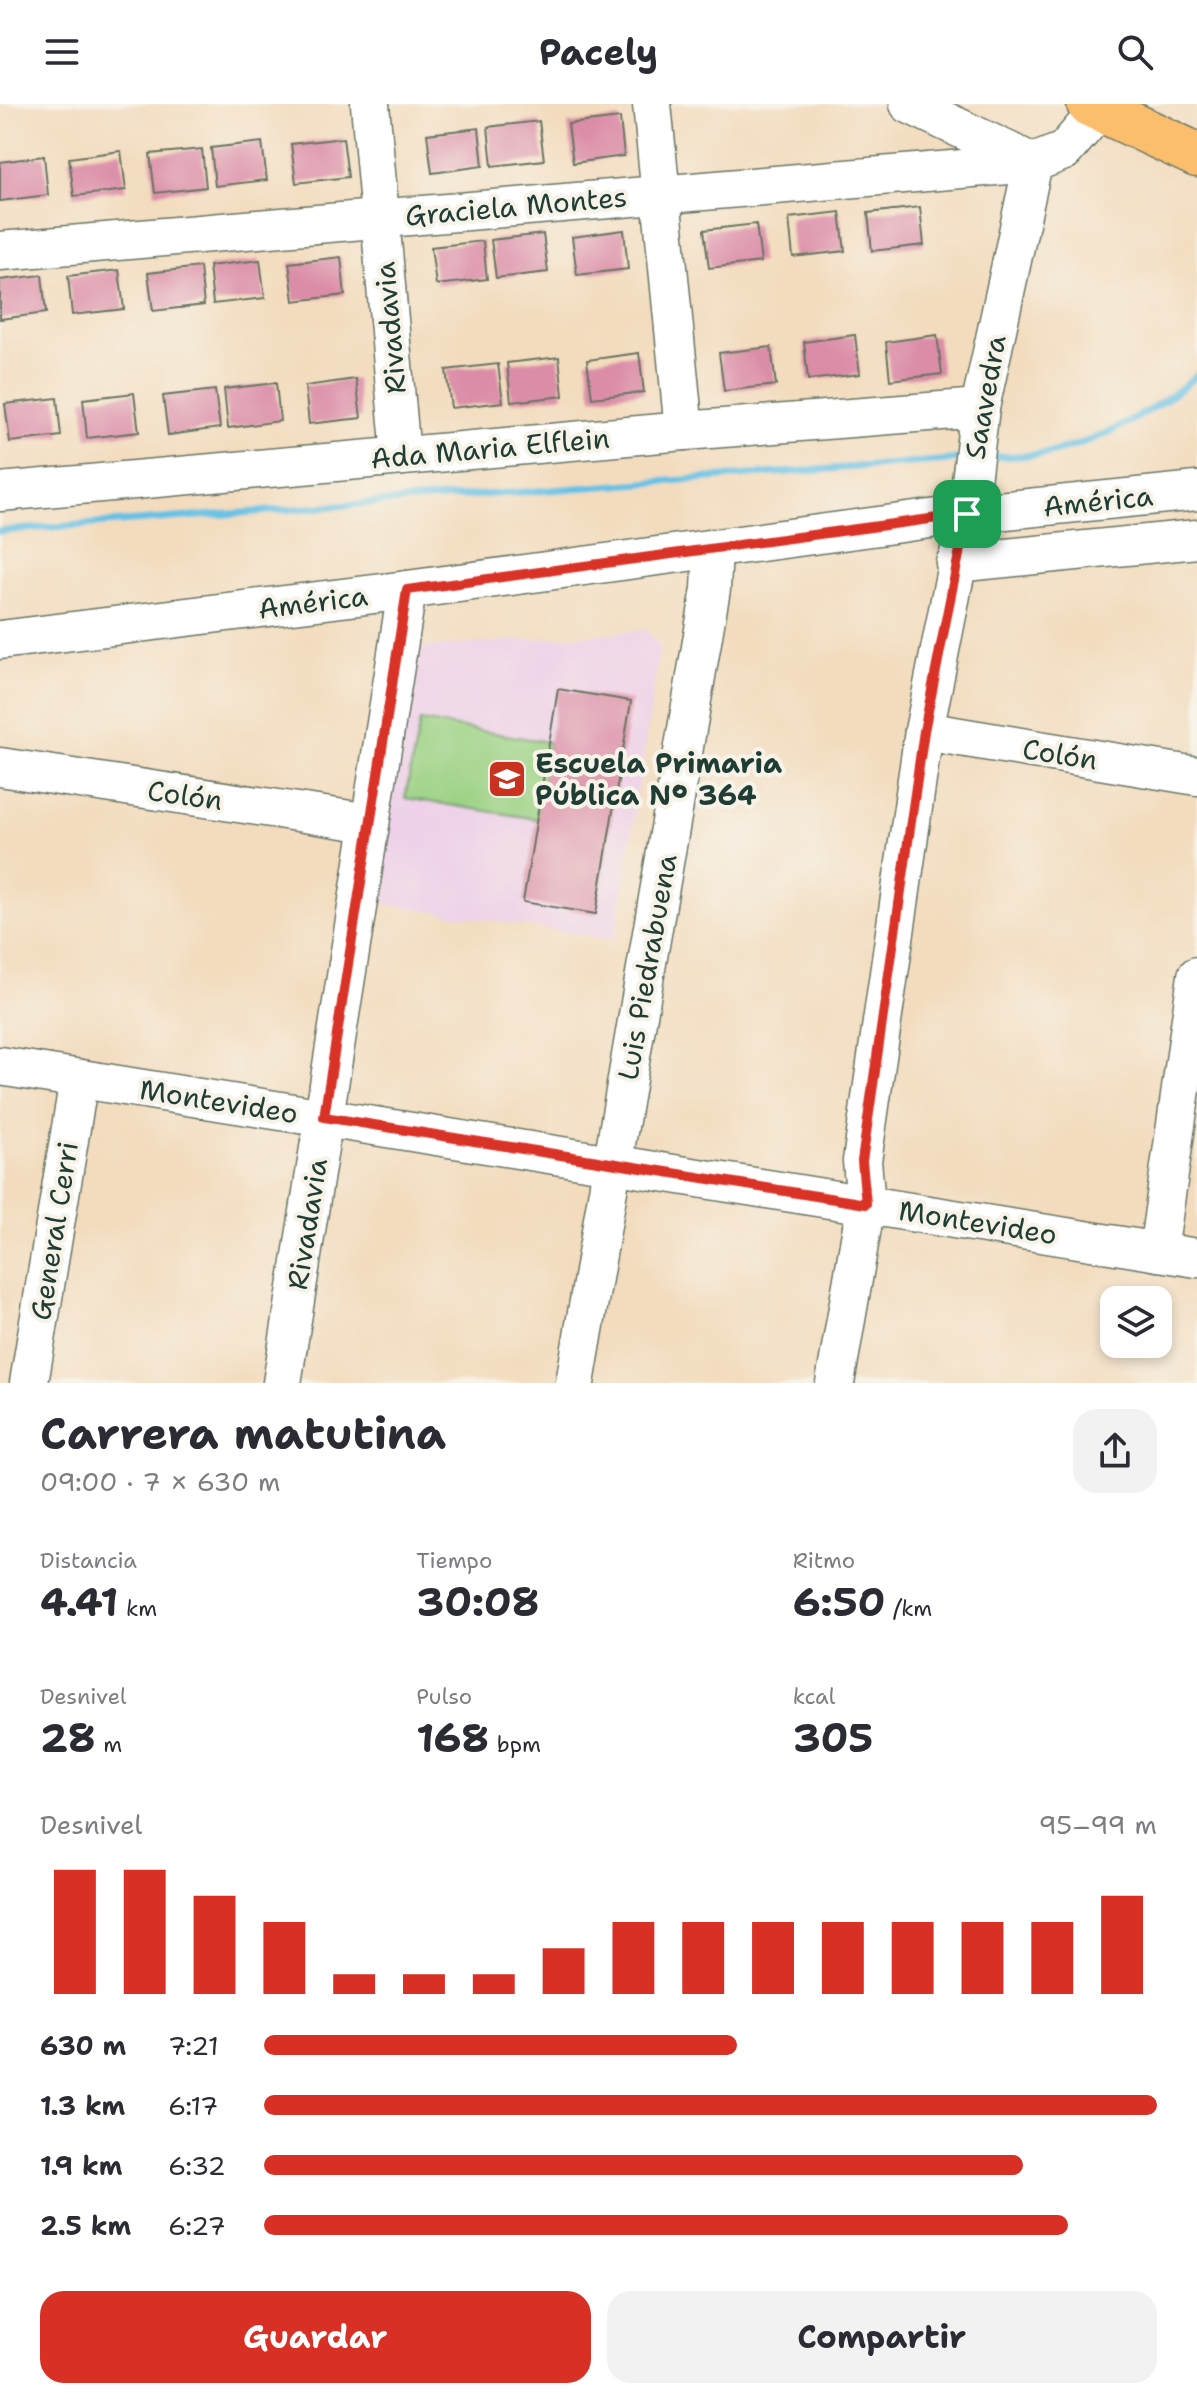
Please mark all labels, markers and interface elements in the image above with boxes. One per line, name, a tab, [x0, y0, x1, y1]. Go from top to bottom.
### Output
text: Pacely	[539, 28, 658, 77]
icon: menu	[40, 30, 84, 74]
icon: search	[1113, 30, 1157, 74]
street label: Graciela Montes	[403, 177, 629, 235]
street label: Rivadavia	[365, 260, 415, 396]
street label: Saavedra	[955, 332, 1015, 462]
street label: Ada Maria Elflein	[369, 419, 611, 477]
street label: América	[1041, 476, 1155, 526]
pin	[933, 480, 1001, 548]
icon: arrive	[945, 492, 989, 536]
street label: América	[256, 576, 370, 628]
street label: Colón	[1020, 729, 1100, 779]
place label: Escuela Primaria Pública N° 364	[535, 744, 782, 814]
school or university icon: Escuela Primaria Pública N° 364	[486, 758, 528, 800]
street label: Colón	[145, 771, 225, 819]
street label: Luis Piedrabuena	[608, 851, 686, 1083]
street label: Montevideo	[137, 1070, 301, 1132]
street label: General Cerri	[21, 1139, 87, 1323]
street label: Rivadavia	[278, 1156, 336, 1292]
street label: Montevideo	[896, 1191, 1060, 1253]
map controls	[1100, 1286, 1172, 1358]
button: layers	[1100, 1286, 1172, 1358]
text: Carrera matutina	[40, 1404, 446, 1463]
button: share	[1073, 1409, 1157, 1493]
text: 09:00 · 7 × 630 m	[40, 1464, 281, 1499]
text: Distancia	[40, 1546, 137, 1575]
text: Tiempo	[416, 1546, 492, 1575]
text: Ritmo	[793, 1546, 855, 1575]
text: 4.41	[40, 1575, 118, 1629]
text: 30:08	[416, 1575, 540, 1629]
text: 6:50	[793, 1575, 886, 1629]
text: km	[118, 1594, 157, 1623]
text: /km	[886, 1594, 932, 1623]
text: Desnivel	[40, 1682, 127, 1711]
text: Pulso	[416, 1682, 472, 1711]
text: kcal	[793, 1682, 835, 1711]
text: 28	[40, 1711, 96, 1765]
text: 168	[416, 1711, 489, 1765]
text: 305	[793, 1711, 873, 1765]
text: m	[96, 1730, 122, 1759]
text: bpm	[489, 1730, 541, 1759]
text: Desnivel	[40, 1807, 142, 1842]
text: 95–99 m	[1038, 1807, 1157, 1842]
text: 630 m	[40, 2028, 126, 2063]
text: 7:21	[168, 2028, 219, 2063]
text: 1.3 km	[40, 2088, 125, 2123]
text: 6:17	[168, 2088, 218, 2123]
text: 1.9 km	[40, 2148, 122, 2183]
text: 6:32	[168, 2148, 226, 2183]
text: 2.5 km	[40, 2208, 131, 2243]
text: 6:27	[168, 2208, 226, 2243]
button: Guardar	[40, 2291, 591, 2383]
button: Compartir	[607, 2291, 1157, 2383]

